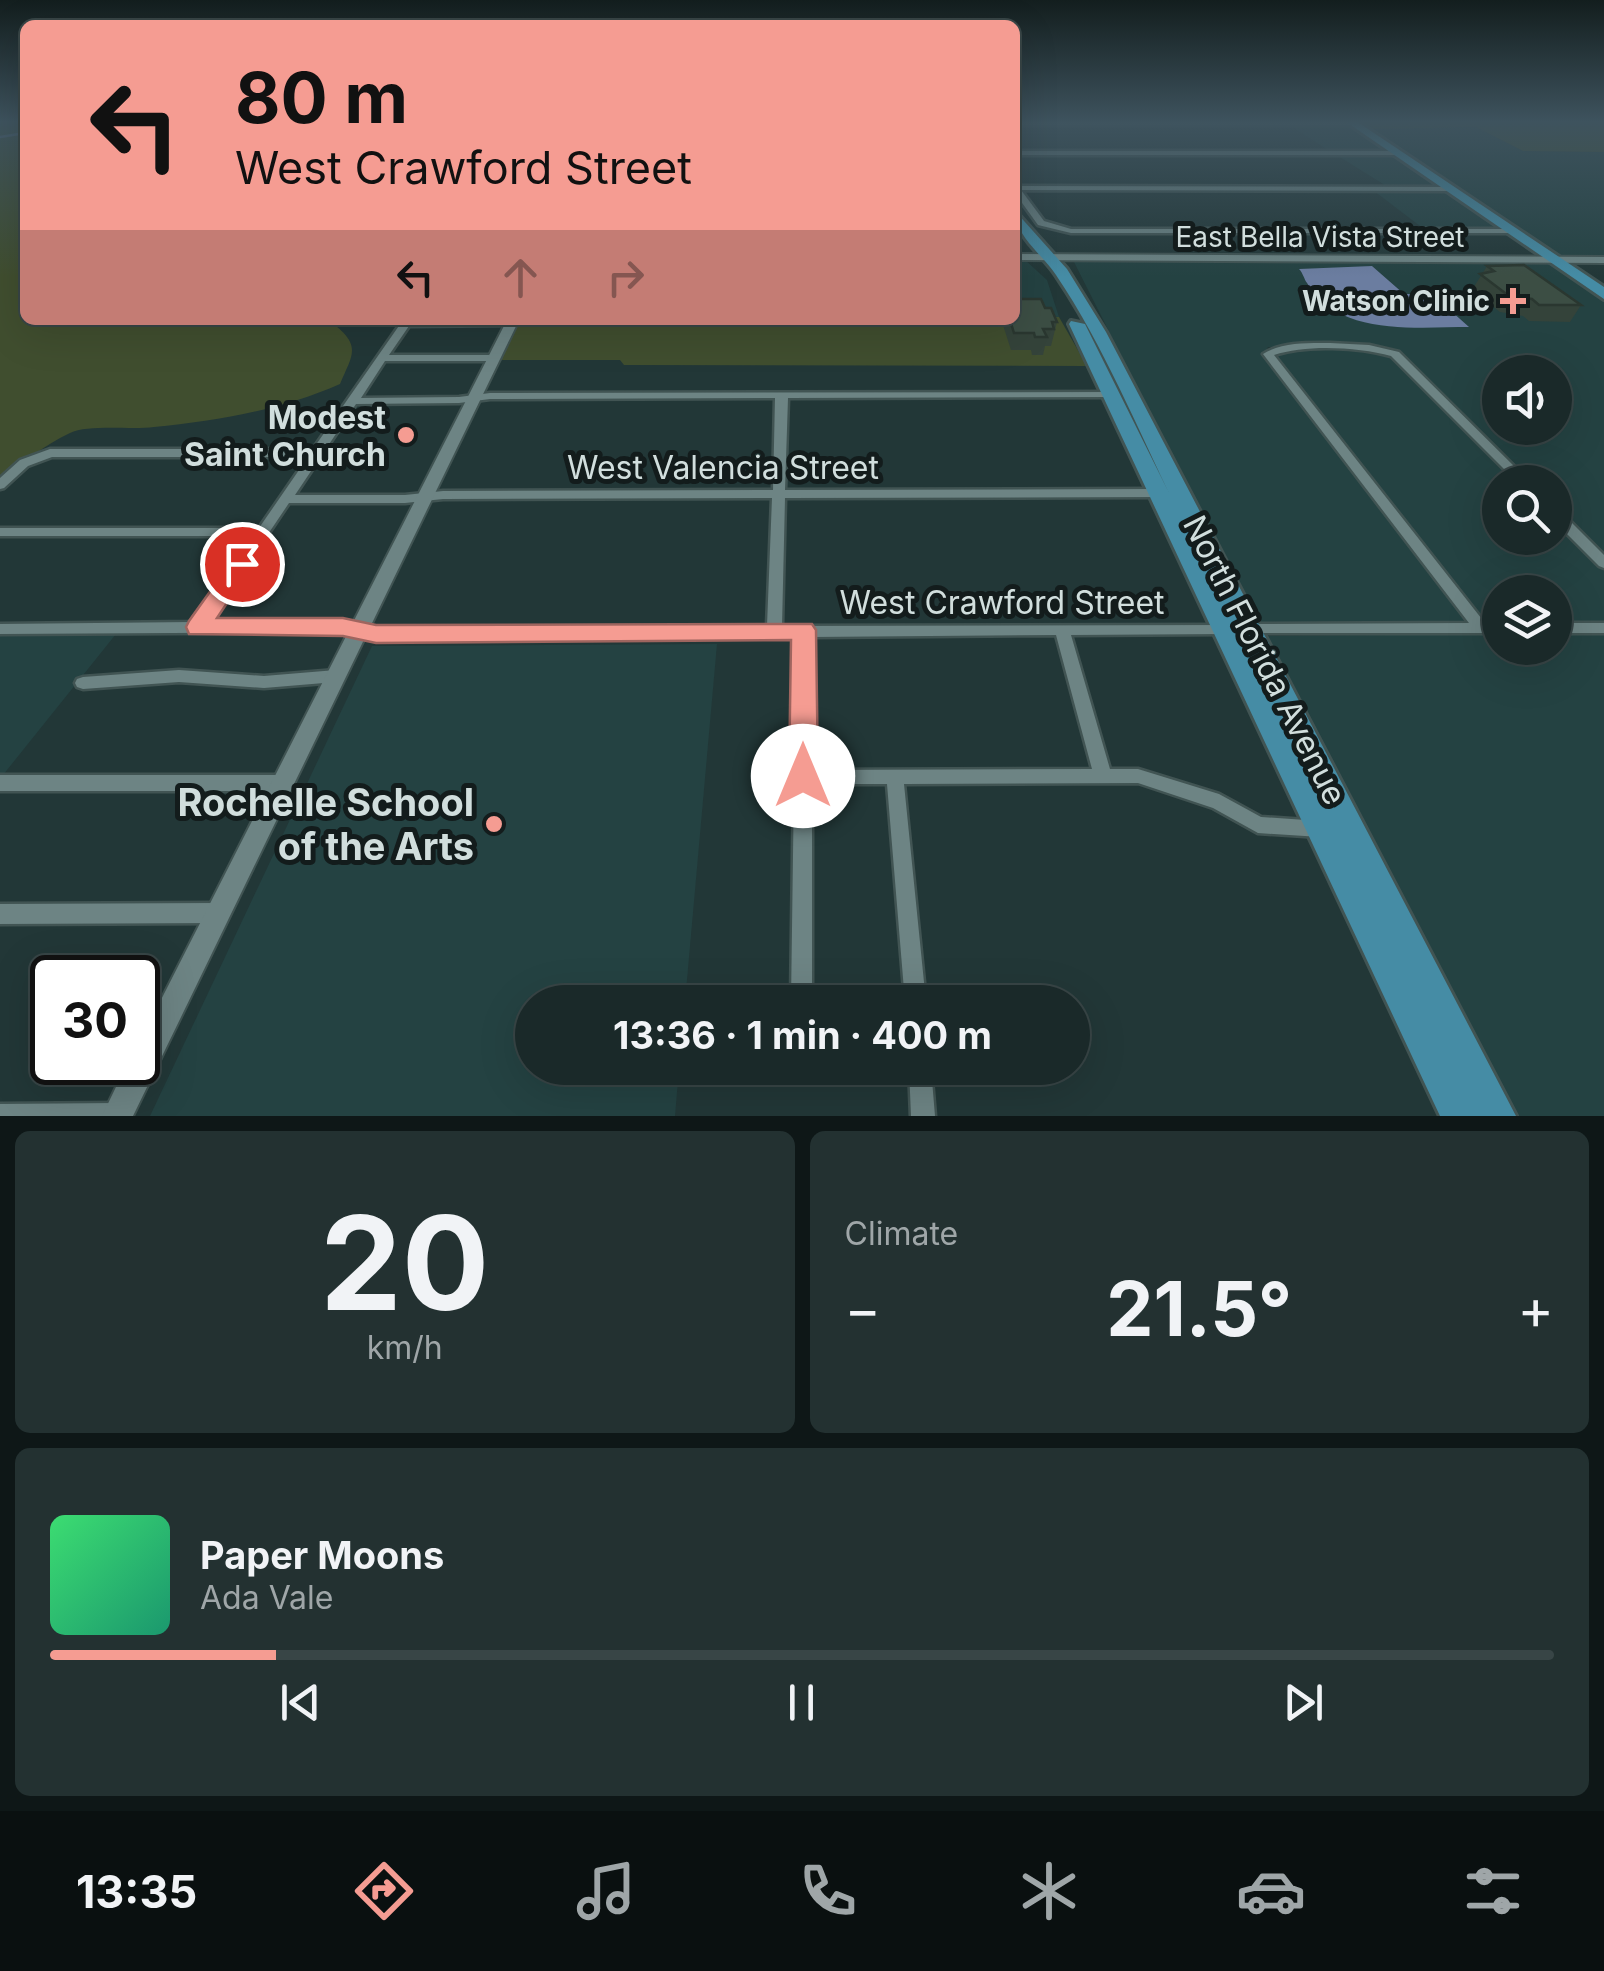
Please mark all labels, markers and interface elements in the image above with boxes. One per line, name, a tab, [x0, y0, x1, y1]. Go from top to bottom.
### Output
text: 80 m	[235, 55, 408, 140]
icon: left	[70, 60, 200, 190]
text: West Crawford Street	[235, 140, 692, 195]
street label: East Bella Vista Street	[1176, 220, 1464, 254]
icon: left	[388, 250, 443, 305]
icon: ahead	[493, 250, 548, 305]
icon: right	[598, 250, 653, 305]
place label: Watson Clinic	[1302, 284, 1490, 318]
marker: Watson Clinic	[1500, 288, 1526, 314]
map controls	[1482, 355, 1572, 665]
button: sound	[1482, 355, 1572, 445]
place label: Modest Saint Church	[184, 398, 386, 474]
marker: Modest Saint Church	[395, 424, 417, 446]
street label: West Valencia Street	[567, 448, 879, 487]
button: search	[1482, 465, 1572, 555]
street label: North Florida Avenue	[1175, 509, 1355, 811]
pin	[200, 522, 285, 607]
icon: arrive	[215, 537, 270, 592]
button: layers	[1482, 575, 1572, 665]
street label: West Crawford Street	[840, 583, 1165, 622]
position arrow	[751, 724, 855, 828]
place label: Rochelle School of the Arts	[178, 779, 474, 869]
marker: Rochelle School of the Arts	[483, 813, 505, 835]
speed limit sign: 30	[30, 955, 160, 1085]
text: 13:36 · 1 min · 400 m	[613, 1012, 992, 1058]
text: 20	[320, 1184, 490, 1341]
text: Climate	[845, 1214, 958, 1253]
text: 21.5°	[1106, 1263, 1292, 1354]
text: −	[845, 1276, 881, 1342]
text: +	[1518, 1276, 1554, 1342]
text: km/h	[367, 1328, 443, 1367]
text: Paper Moons	[200, 1532, 444, 1578]
text: Ada Vale	[200, 1578, 333, 1617]
icon: previous	[273, 1675, 328, 1730]
icon: pause	[774, 1675, 829, 1730]
icon: next	[1276, 1675, 1331, 1730]
icon: directions	[349, 1856, 419, 1926]
icon: music	[571, 1856, 641, 1926]
icon: phone	[793, 1856, 863, 1926]
icon: climate	[1014, 1856, 1084, 1926]
icon: car	[1236, 1856, 1306, 1926]
icon: filters	[1458, 1856, 1528, 1926]
text: 13:35	[76, 1864, 197, 1919]

